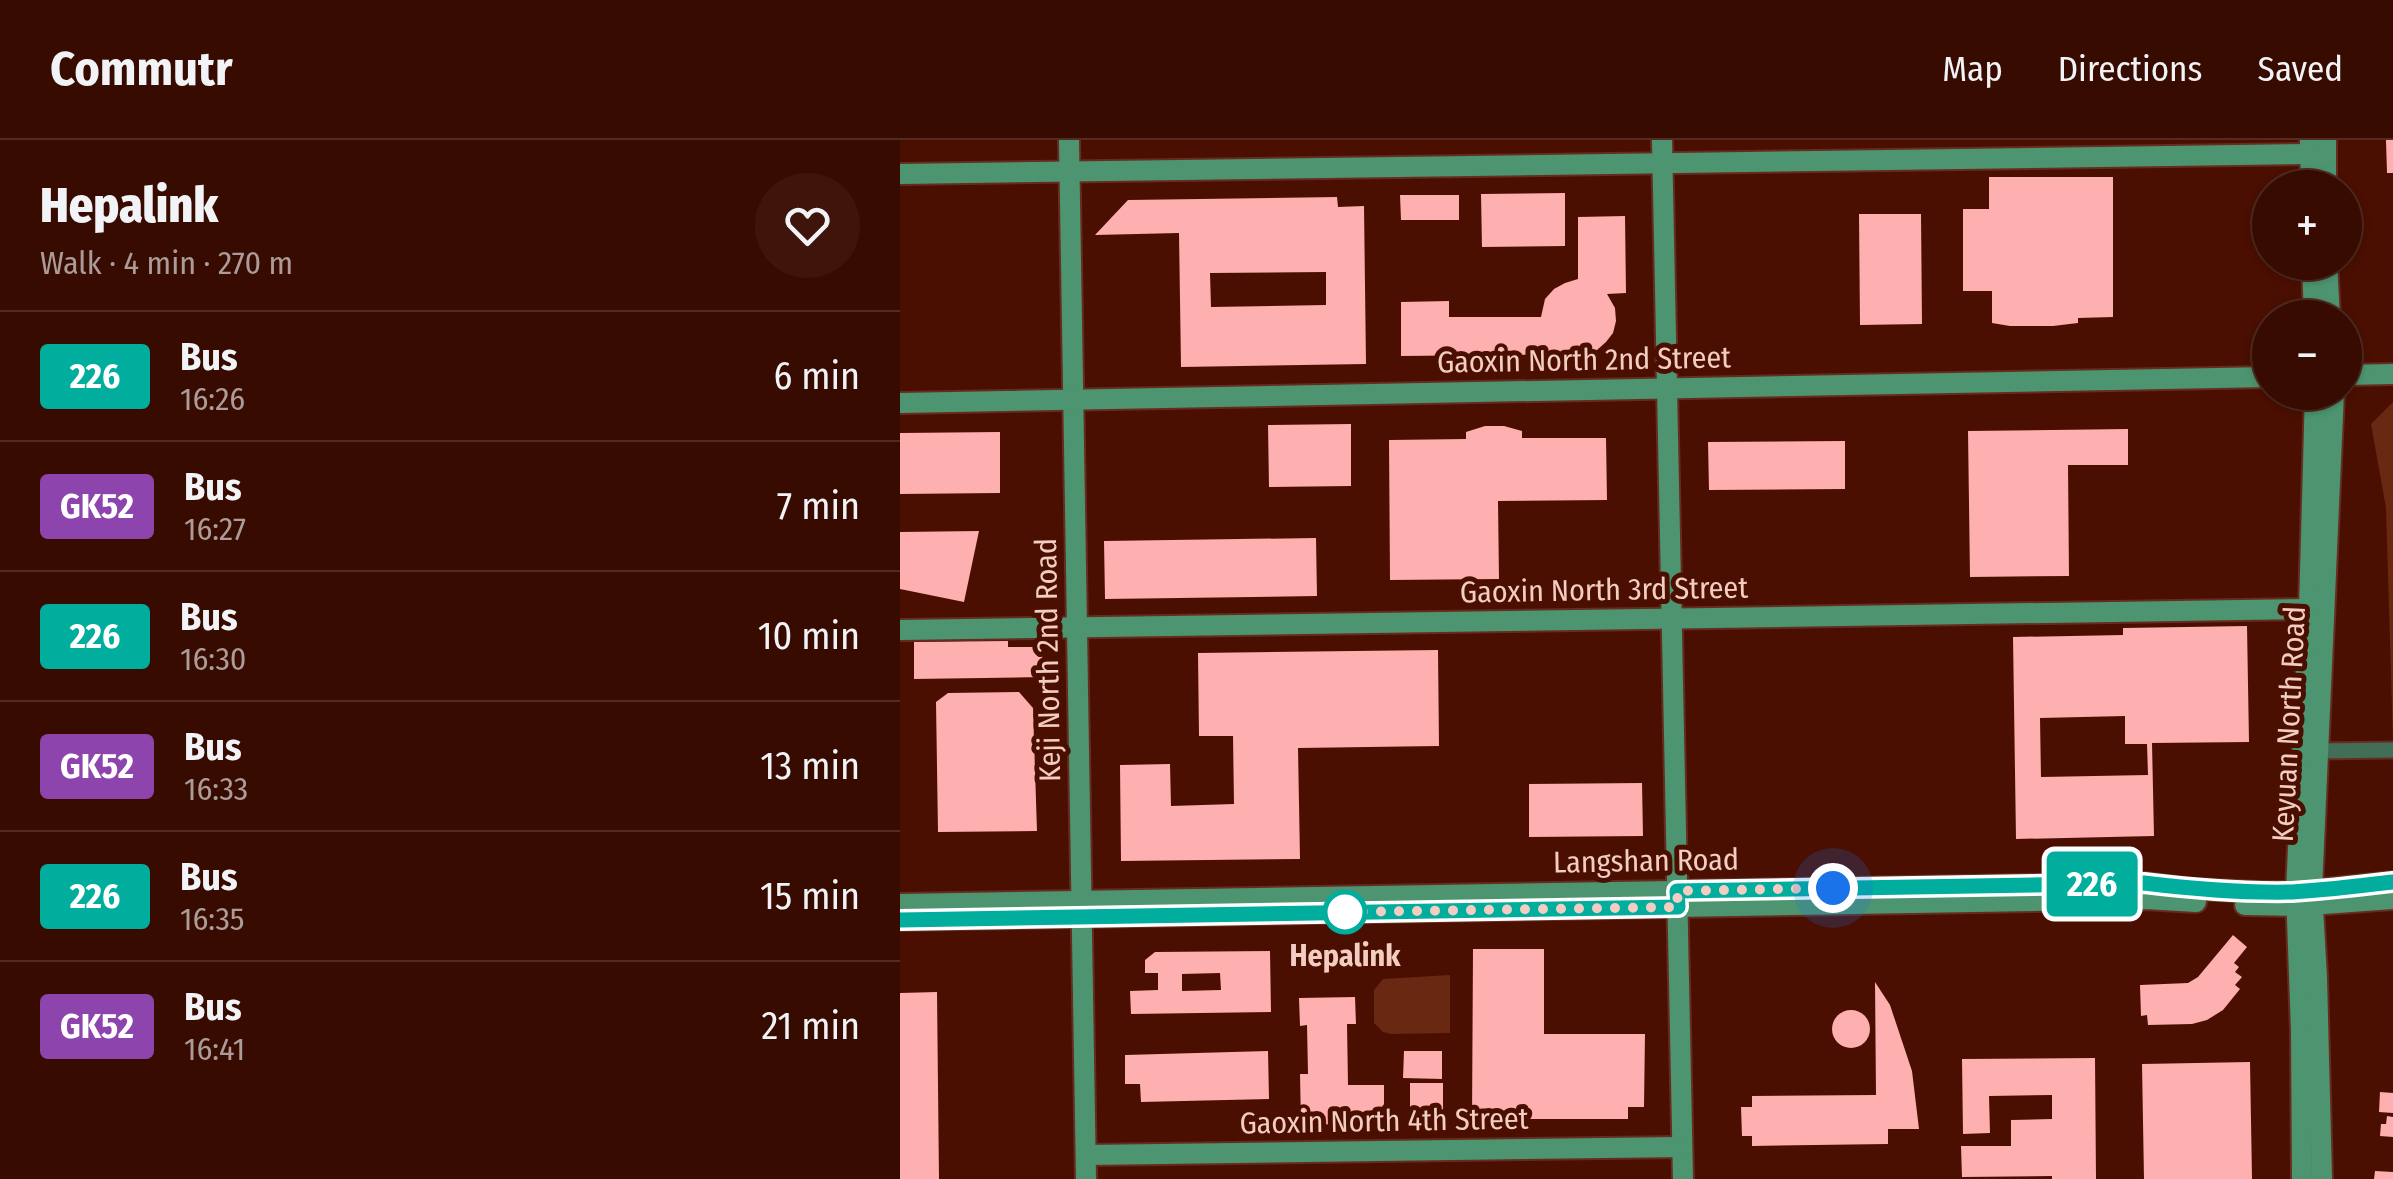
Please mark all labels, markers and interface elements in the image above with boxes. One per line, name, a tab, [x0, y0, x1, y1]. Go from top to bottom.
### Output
text: Commutr	[50, 40, 232, 98]
text: Map	[1942, 48, 2003, 90]
text: Directions	[2058, 48, 2203, 90]
text: Saved	[2258, 48, 2343, 90]
map controls	[2252, 170, 2362, 410]
button: +	[2252, 170, 2362, 280]
button: heart	[755, 173, 860, 278]
text: Hepalink	[40, 177, 218, 235]
text: Walk · 4 min · 270 m	[40, 244, 293, 282]
button: −	[2252, 300, 2362, 410]
text: Bus	[180, 334, 238, 380]
street label: Gaoxin North 2nd Street	[1437, 339, 1731, 381]
text: 6 min	[773, 353, 860, 399]
text: 226	[70, 355, 120, 397]
text: 16:26	[180, 380, 245, 418]
text: Bus	[184, 464, 242, 510]
text: 7 min	[777, 483, 860, 529]
text: GK52	[60, 485, 134, 527]
text: 16:27	[184, 510, 246, 548]
street label: Keji North 2nd Road	[1028, 538, 1068, 782]
street label: Gaoxin North 3rd Street	[1460, 569, 1749, 611]
text: Bus	[180, 594, 238, 640]
street label: Keyuan North Road	[2265, 605, 2313, 843]
text: 10 min	[758, 613, 860, 659]
text: 226	[70, 615, 120, 657]
text: 16:30	[180, 640, 247, 678]
text: Bus	[184, 724, 242, 770]
text: 13 min	[760, 743, 860, 789]
text: GK52	[60, 745, 134, 787]
text: 16:33	[184, 770, 248, 808]
street label: Langshan Road	[1553, 841, 1739, 881]
line badge: 226	[2034, 852, 2150, 916]
text: Bus	[180, 854, 238, 900]
your location	[1808, 863, 1858, 913]
text: 226	[2067, 863, 2117, 905]
text: 15 min	[760, 873, 860, 919]
text: 226	[70, 875, 120, 917]
marker: Hepalink	[1324, 891, 1366, 933]
text: 16:35	[180, 900, 245, 938]
place label: Hepalink	[1290, 938, 1401, 974]
text: Bus	[184, 984, 242, 1030]
text: 21 min	[762, 1003, 860, 1049]
text: GK52	[60, 1005, 134, 1047]
text: 16:41	[184, 1030, 245, 1068]
street label: Gaoxin North 4th Street	[1239, 1100, 1529, 1142]

